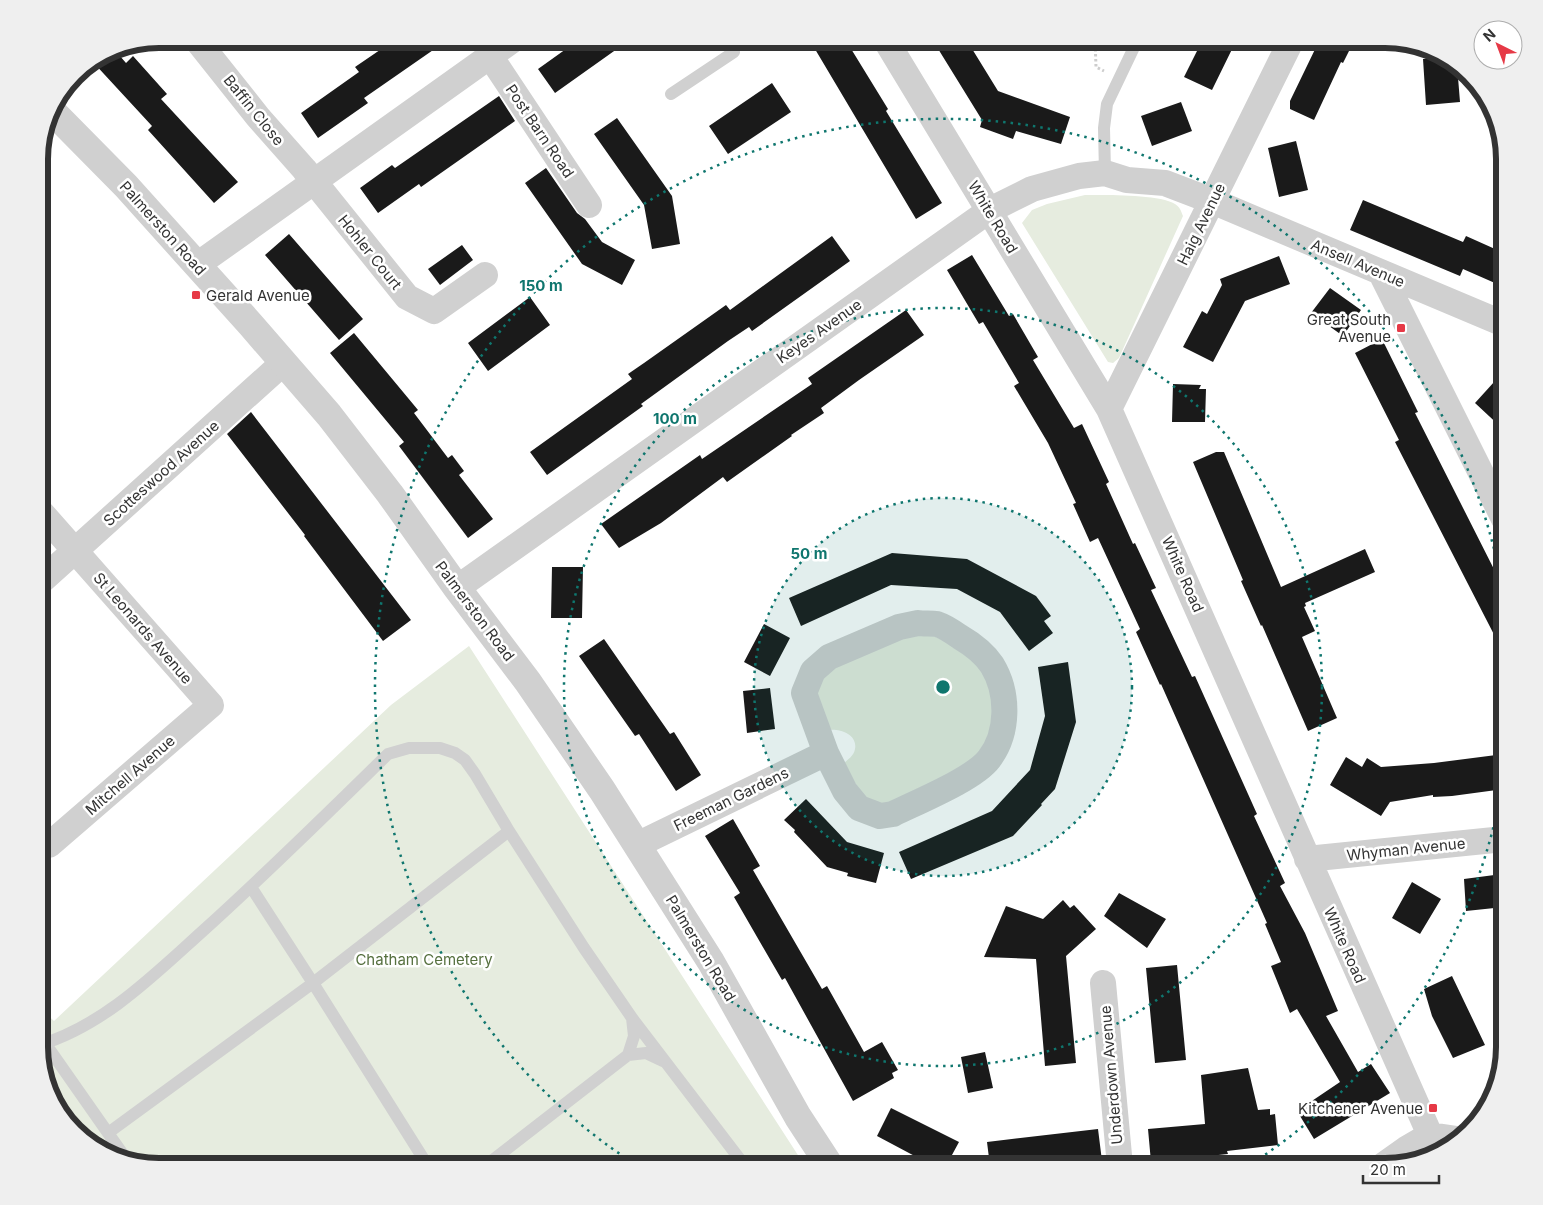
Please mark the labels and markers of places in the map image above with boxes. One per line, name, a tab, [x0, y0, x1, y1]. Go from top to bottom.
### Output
place label: Gerald Avenue	[206, 286, 310, 305]
marker: Gerald Avenue	[190, 289, 202, 301]
place label: Great South Avenue	[1307, 310, 1391, 346]
marker: Great South Avenue	[1395, 322, 1407, 334]
centre of rings	[934, 678, 952, 696]
place label: Kitchener Avenue	[1298, 1099, 1423, 1118]
marker: Kitchener Avenue	[1427, 1102, 1439, 1114]

